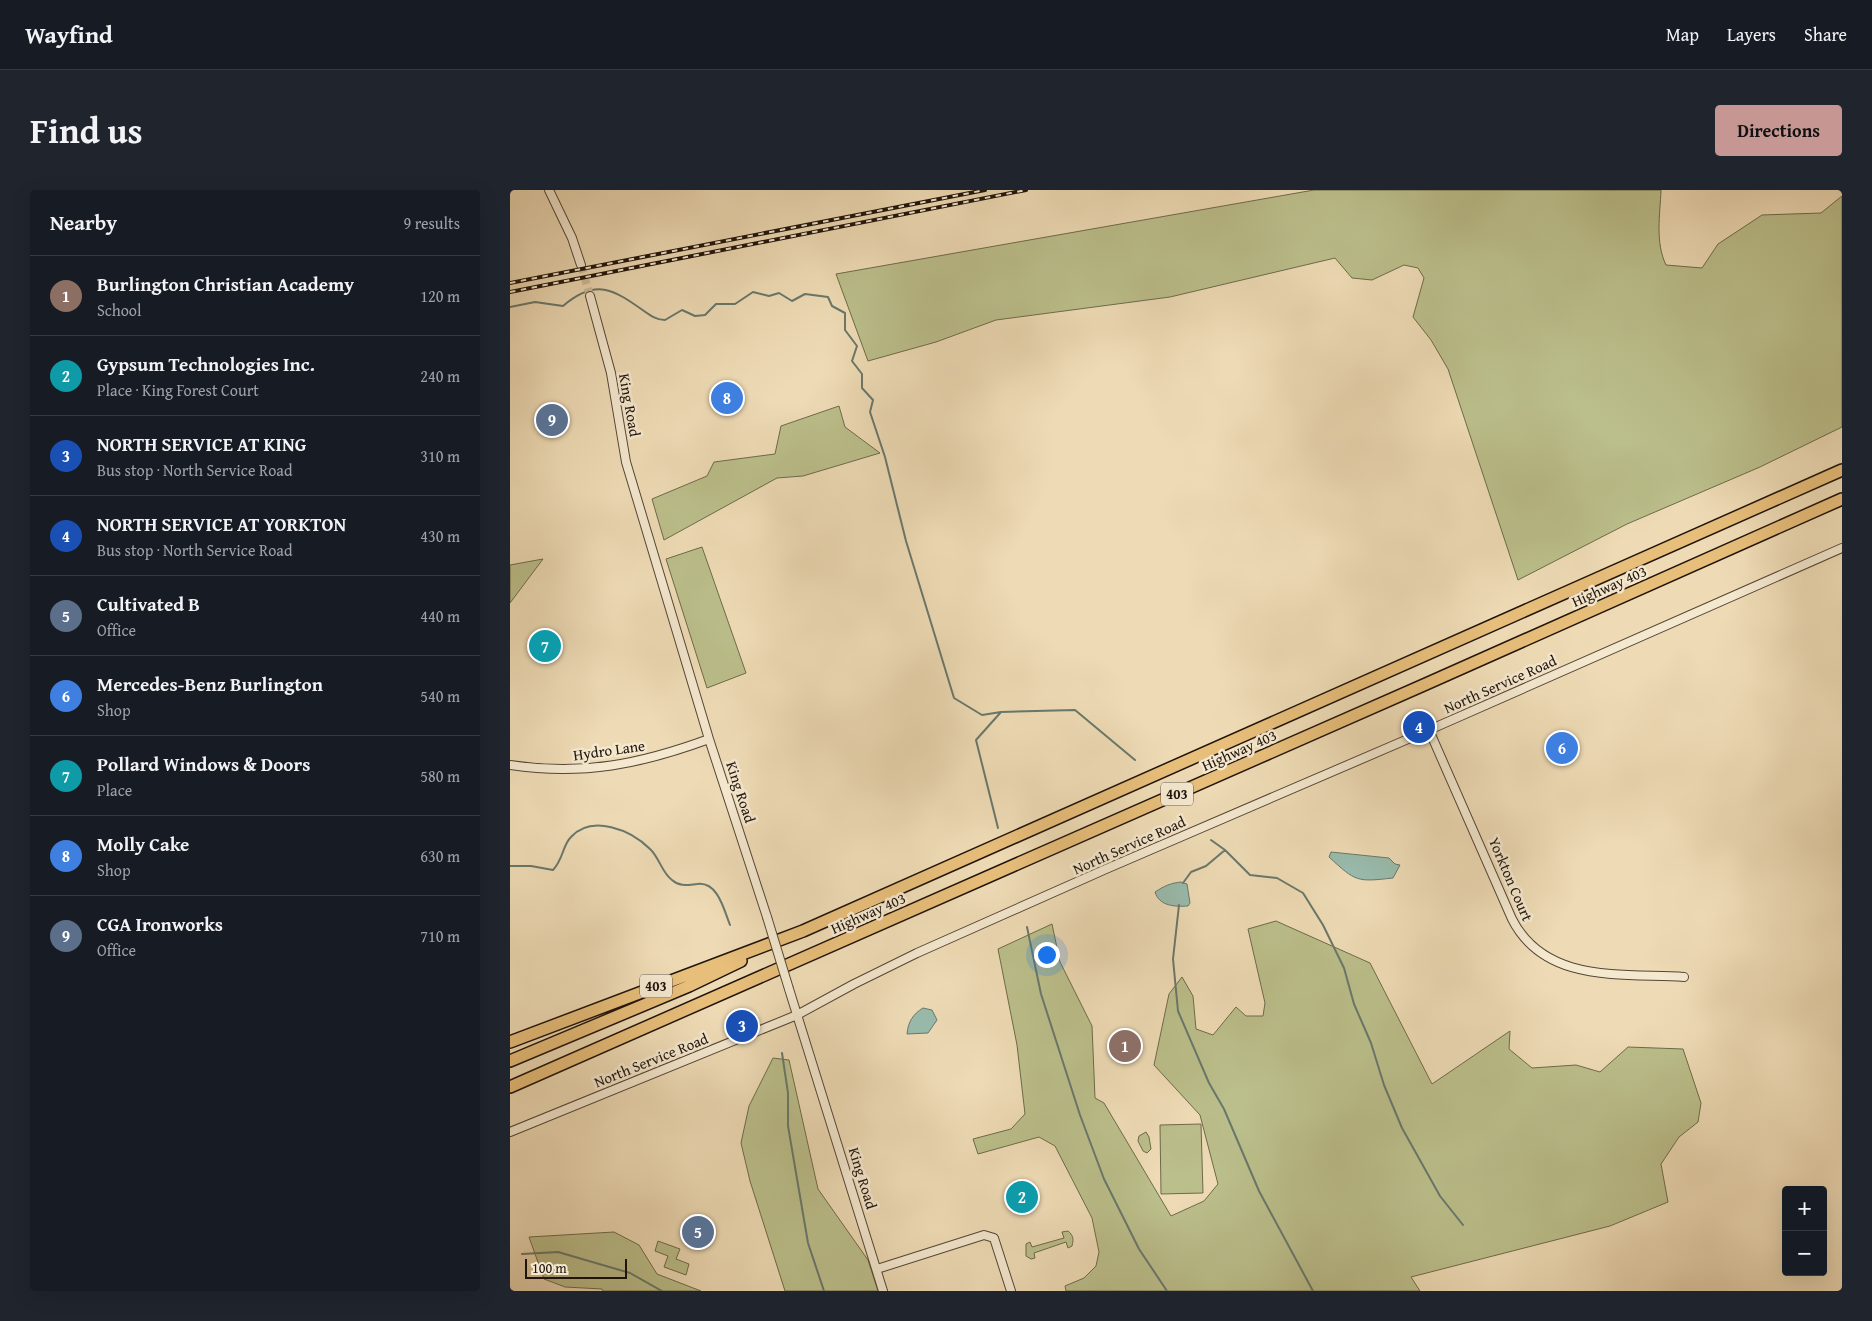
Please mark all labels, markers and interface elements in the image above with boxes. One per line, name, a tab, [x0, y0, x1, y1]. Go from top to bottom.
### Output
text: Wayfind	[25, 17, 113, 52]
text: Map	[1666, 21, 1699, 48]
text: Layers	[1727, 21, 1776, 48]
text: Share	[1804, 21, 1847, 48]
text: Find us	[30, 105, 143, 156]
button: Directions	[1715, 105, 1842, 156]
text: Nearby	[50, 207, 117, 238]
text: 9 results	[403, 211, 460, 235]
text: Burlington Christian Academy	[97, 270, 354, 298]
text: 1	[62, 284, 70, 308]
text: 120 m	[420, 284, 460, 308]
text: School	[97, 298, 141, 322]
text: Gypsum Technologies Inc.	[97, 350, 315, 378]
text: 2	[62, 364, 70, 388]
text: 240 m	[420, 364, 460, 388]
street label: King Road	[614, 372, 646, 438]
text: Place · King Forest Court	[97, 378, 259, 402]
pin: 8	[711, 379, 743, 417]
pin: 9	[536, 401, 568, 439]
text: NORTH SERVICE AT KING	[97, 430, 306, 458]
text: 3	[62, 444, 70, 468]
text: 310 m	[420, 444, 460, 468]
text: Bus stop · North Service Road	[97, 458, 292, 482]
text: NORTH SERVICE AT YORKTON	[97, 510, 346, 538]
text: 4	[62, 524, 70, 548]
text: 430 m	[420, 524, 460, 548]
text: Bus stop · North Service Road	[97, 538, 292, 562]
street label: Highway 403	[1568, 560, 1650, 612]
text: Cultivated B	[97, 590, 200, 618]
text: 5	[62, 604, 70, 628]
text: 440 m	[420, 604, 460, 628]
text: Office	[97, 618, 136, 642]
pin: 7	[529, 627, 561, 665]
street label: North Service Road	[1440, 650, 1560, 718]
text: Mercedes-Benz Burlington	[97, 670, 323, 698]
text: 6	[62, 684, 70, 708]
text: 540 m	[420, 684, 460, 708]
text: Shop	[97, 698, 131, 722]
pin: 4	[1403, 708, 1435, 746]
street label: Highway 403	[1198, 724, 1280, 776]
pin: 6	[1546, 729, 1578, 767]
street label: Hydro Lane	[572, 735, 646, 765]
text: Pollard Windows & Doors	[97, 750, 310, 778]
street label: King Road	[721, 758, 761, 826]
text: 7	[62, 764, 70, 788]
text: 580 m	[420, 764, 460, 788]
text: Place	[97, 778, 132, 802]
road number: 403	[1161, 782, 1193, 806]
street label: North Service Road	[1069, 811, 1189, 879]
text: Molly Cake	[97, 830, 189, 858]
street label: Yorkton Court	[1484, 834, 1538, 925]
text: 8	[62, 844, 70, 868]
text: 630 m	[420, 844, 460, 868]
text: Shop	[97, 858, 131, 882]
street label: Highway 403	[827, 887, 909, 939]
text: CGA Ironworks	[97, 910, 223, 938]
text: 9	[62, 924, 70, 948]
text: 710 m	[420, 924, 460, 948]
text: Office	[97, 938, 136, 962]
your location	[1034, 942, 1060, 968]
road number: 403	[640, 974, 672, 998]
pin: 3	[726, 1007, 758, 1045]
pin: 1	[1109, 1027, 1141, 1065]
street label: North Service Road	[591, 1028, 711, 1092]
street label: King Road	[844, 1144, 882, 1212]
pin: 2	[1006, 1178, 1038, 1216]
map controls	[1782, 1186, 1827, 1276]
button: +	[1782, 1186, 1827, 1231]
pin: 5	[682, 1213, 714, 1251]
button: −	[1782, 1231, 1827, 1276]
scale bar	[525, 1256, 628, 1279]
text: 100 m	[532, 1258, 567, 1278]

